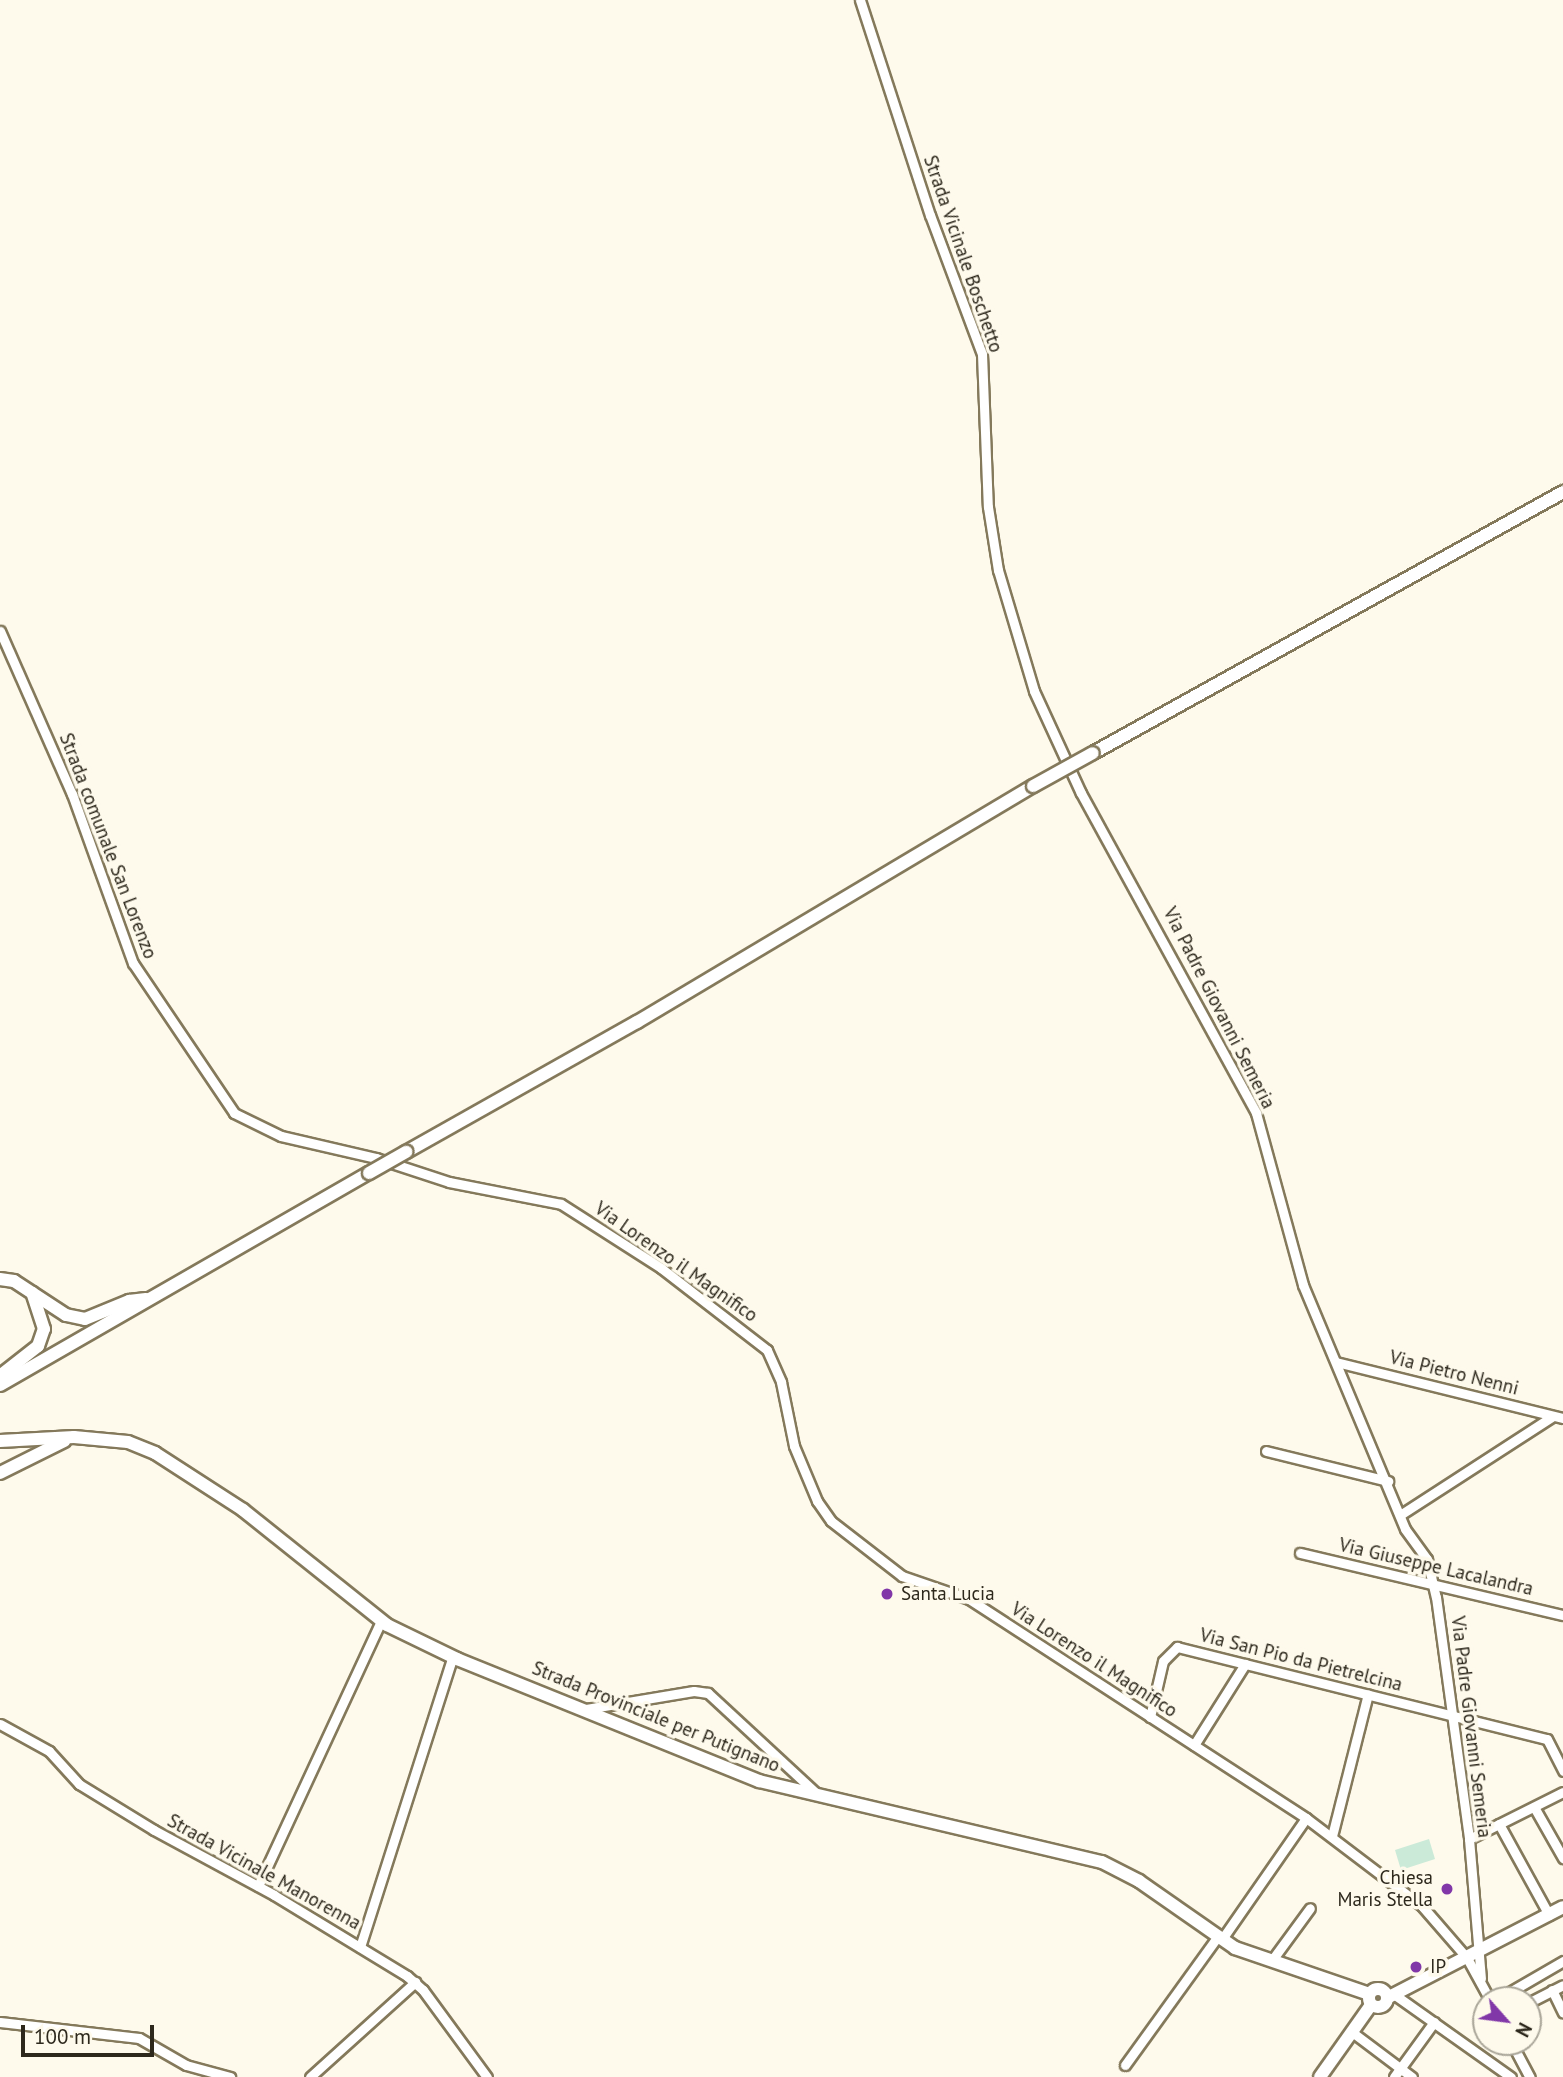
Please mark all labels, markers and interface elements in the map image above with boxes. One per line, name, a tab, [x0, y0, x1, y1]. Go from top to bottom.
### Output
street label: Strada Vicinale Boschetto	[918, 152, 1008, 356]
street label: Strada comunale San Lorenzo	[54, 730, 162, 962]
street label: Via Padre Giovanni Semeria	[1158, 903, 1280, 1113]
street label: Via Lorenzo il Magnifico	[590, 1197, 762, 1327]
street label: Via Pietro Nenni	[1387, 1346, 1521, 1400]
street label: Via Giuseppe Lacalandra	[1337, 1534, 1535, 1600]
place label: Santa Lucia	[901, 1583, 995, 1605]
marker: Santa Lucia	[879, 1586, 895, 1602]
street label: Via Lorenzo il Magnifico	[1007, 1598, 1181, 1722]
street label: Via Padre Giovanni Semeria	[1446, 1615, 1496, 1839]
street label: Via San Pio da Pietrelcina	[1197, 1624, 1405, 1696]
street label: Strada Provinciale per Putignano	[529, 1657, 783, 1777]
street label: Strada Vicinale Manorenna	[163, 1809, 365, 1935]
place label: Chiesa Maris Stella	[1337, 1867, 1433, 1911]
marker: Chiesa Maris Stella	[1439, 1881, 1455, 1897]
place label: IP	[1430, 1956, 1446, 1978]
marker: IP	[1408, 1959, 1424, 1975]
north arrow	[1472, 1986, 1542, 2056]
scale bar	[24, 2010, 158, 2054]
text: N	[1510, 2019, 1537, 2041]
text: 100 m	[34, 2023, 91, 2050]

